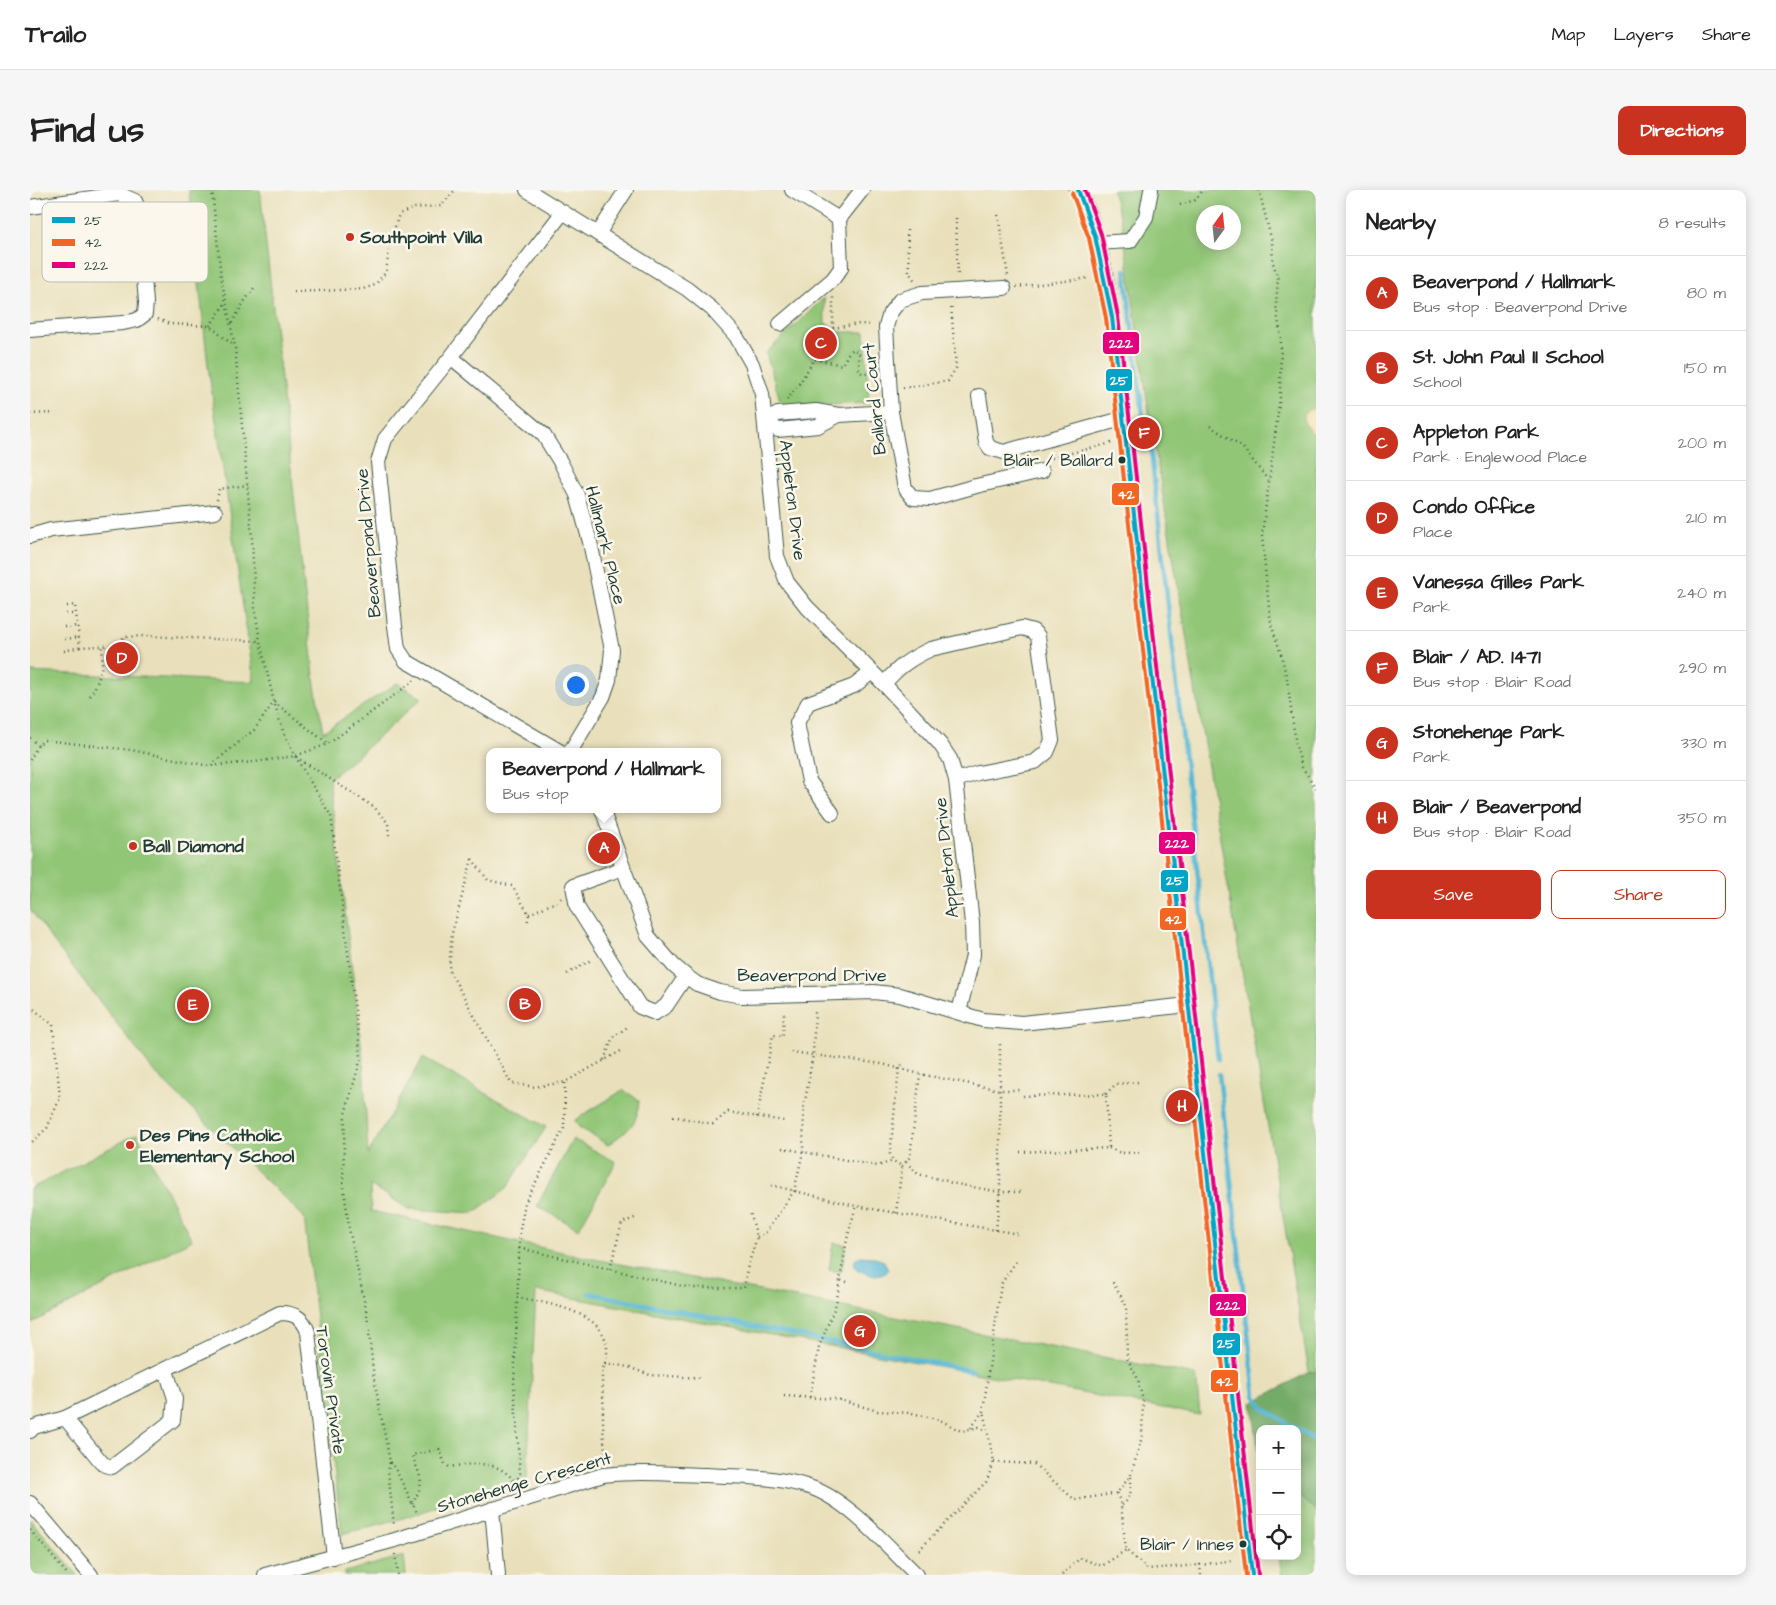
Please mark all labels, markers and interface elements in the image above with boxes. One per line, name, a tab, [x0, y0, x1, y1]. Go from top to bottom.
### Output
text: Trailo	[25, 18, 86, 52]
text: Map	[1551, 22, 1585, 47]
text: Layers	[1613, 22, 1674, 47]
text: Share	[1702, 22, 1751, 47]
text: Find us	[30, 106, 144, 155]
button: Directions	[1618, 106, 1746, 155]
legend	[42, 202, 208, 282]
north arrow	[1196, 205, 1241, 250]
text: Nearby	[1366, 208, 1436, 237]
text: 25	[84, 211, 102, 231]
text: 8 results	[1659, 212, 1726, 234]
place label: Southpoint Villa	[359, 225, 483, 250]
marker: Southpoint Villa	[344, 231, 356, 243]
text: 42	[84, 233, 102, 253]
text: 222	[84, 256, 108, 276]
text: Beaverpond / Hallmark	[1413, 269, 1615, 296]
text: A	[1377, 282, 1387, 304]
text: 80 m	[1687, 282, 1726, 304]
text: Bus stop · Beaverpond Drive	[1413, 296, 1627, 318]
pin: C	[805, 324, 837, 362]
line badge: 222	[1102, 331, 1140, 355]
text: 222	[1108, 334, 1134, 354]
street label: Ballard Court	[856, 341, 893, 456]
text: St. John Paul II School	[1413, 344, 1604, 371]
text: B	[1376, 357, 1388, 379]
text: 150 m	[1684, 357, 1726, 379]
line badge: 25	[1105, 368, 1133, 392]
text: 25	[1109, 371, 1129, 391]
text: School	[1413, 371, 1462, 393]
pin: F	[1128, 414, 1160, 452]
text: Appleton Park	[1413, 419, 1539, 446]
text: C	[1376, 432, 1388, 454]
text: 200 m	[1678, 432, 1726, 454]
street label: Appleton Drive	[773, 438, 812, 562]
text: Park · Englewood Place	[1413, 446, 1587, 468]
place label: Blair / Ballard	[1003, 449, 1113, 473]
marker: Blair / Ballard	[1117, 455, 1127, 465]
street label: Beaverpond Drive	[350, 467, 387, 619]
line badge: 42	[1111, 482, 1140, 506]
street label: Hallmark Place	[579, 483, 632, 607]
text: 42	[1117, 485, 1136, 505]
text: Condo Office	[1413, 494, 1535, 521]
text: D	[1377, 507, 1387, 529]
text: 210 m	[1686, 507, 1726, 529]
text: Place	[1413, 521, 1453, 543]
text: Vanessa Gilles Park	[1413, 569, 1584, 596]
text: E	[1377, 582, 1387, 604]
text: 240 m	[1677, 582, 1726, 604]
text: Park	[1413, 596, 1450, 618]
pin: D	[106, 639, 138, 677]
text: Blair / AD. 1471	[1413, 644, 1541, 671]
text: F	[1376, 657, 1388, 679]
text: 290 m	[1679, 657, 1726, 679]
text: Bus stop · Blair Road	[1413, 671, 1571, 693]
your location	[563, 672, 589, 698]
text: Stonehenge Park	[1413, 719, 1564, 746]
text: G	[1376, 732, 1388, 754]
text: 330 m	[1681, 732, 1726, 754]
text: Park	[1413, 746, 1450, 768]
popup	[486, 748, 721, 813]
text: Beaverpond / Hallmark	[502, 756, 705, 783]
text: Bus stop	[502, 783, 569, 805]
text: Blair / Beaverpond	[1413, 794, 1581, 821]
street label: Appleton Drive	[928, 796, 965, 920]
text: H	[1377, 807, 1387, 829]
text: 350 m	[1678, 807, 1726, 829]
text: Bus stop · Blair Road	[1413, 821, 1571, 843]
pin: A	[588, 829, 620, 867]
line badge: 222	[1158, 831, 1196, 855]
place label: Ball Diamond	[143, 834, 245, 859]
text: 222	[1164, 834, 1190, 854]
marker: Ball Diamond	[127, 840, 139, 852]
line badge: 25	[1160, 869, 1189, 893]
button: Save	[1366, 870, 1541, 919]
button: Share	[1551, 870, 1726, 919]
text: 25	[1165, 871, 1185, 891]
line badge: 42	[1159, 907, 1187, 931]
text: 42	[1164, 910, 1183, 930]
street label: Beaverpond Drive	[737, 963, 887, 988]
pin: B	[509, 985, 541, 1023]
pin: E	[177, 986, 209, 1024]
pin: H	[1166, 1087, 1198, 1125]
place label: Des Pins Catholic Elementary School	[140, 1123, 295, 1170]
marker: Des Pins Catholic Elementary School	[124, 1139, 136, 1151]
line badge: 222	[1209, 1293, 1247, 1317]
text: 222	[1215, 1296, 1241, 1316]
pin: G	[844, 1312, 876, 1350]
street label: Torovin Private	[309, 1324, 352, 1456]
line badge: 25	[1212, 1332, 1241, 1356]
text: 25	[1216, 1334, 1236, 1354]
line badge: 42	[1210, 1369, 1239, 1393]
text: 42	[1215, 1372, 1234, 1392]
map controls	[1256, 1425, 1301, 1560]
button: +	[1256, 1425, 1301, 1470]
street label: Stonehenge Crescent	[434, 1445, 615, 1520]
button: −	[1256, 1470, 1301, 1515]
button: locate	[1256, 1515, 1301, 1560]
place label: Blair / Innes	[1140, 1533, 1234, 1557]
marker: Blair / Innes	[1238, 1539, 1248, 1549]

